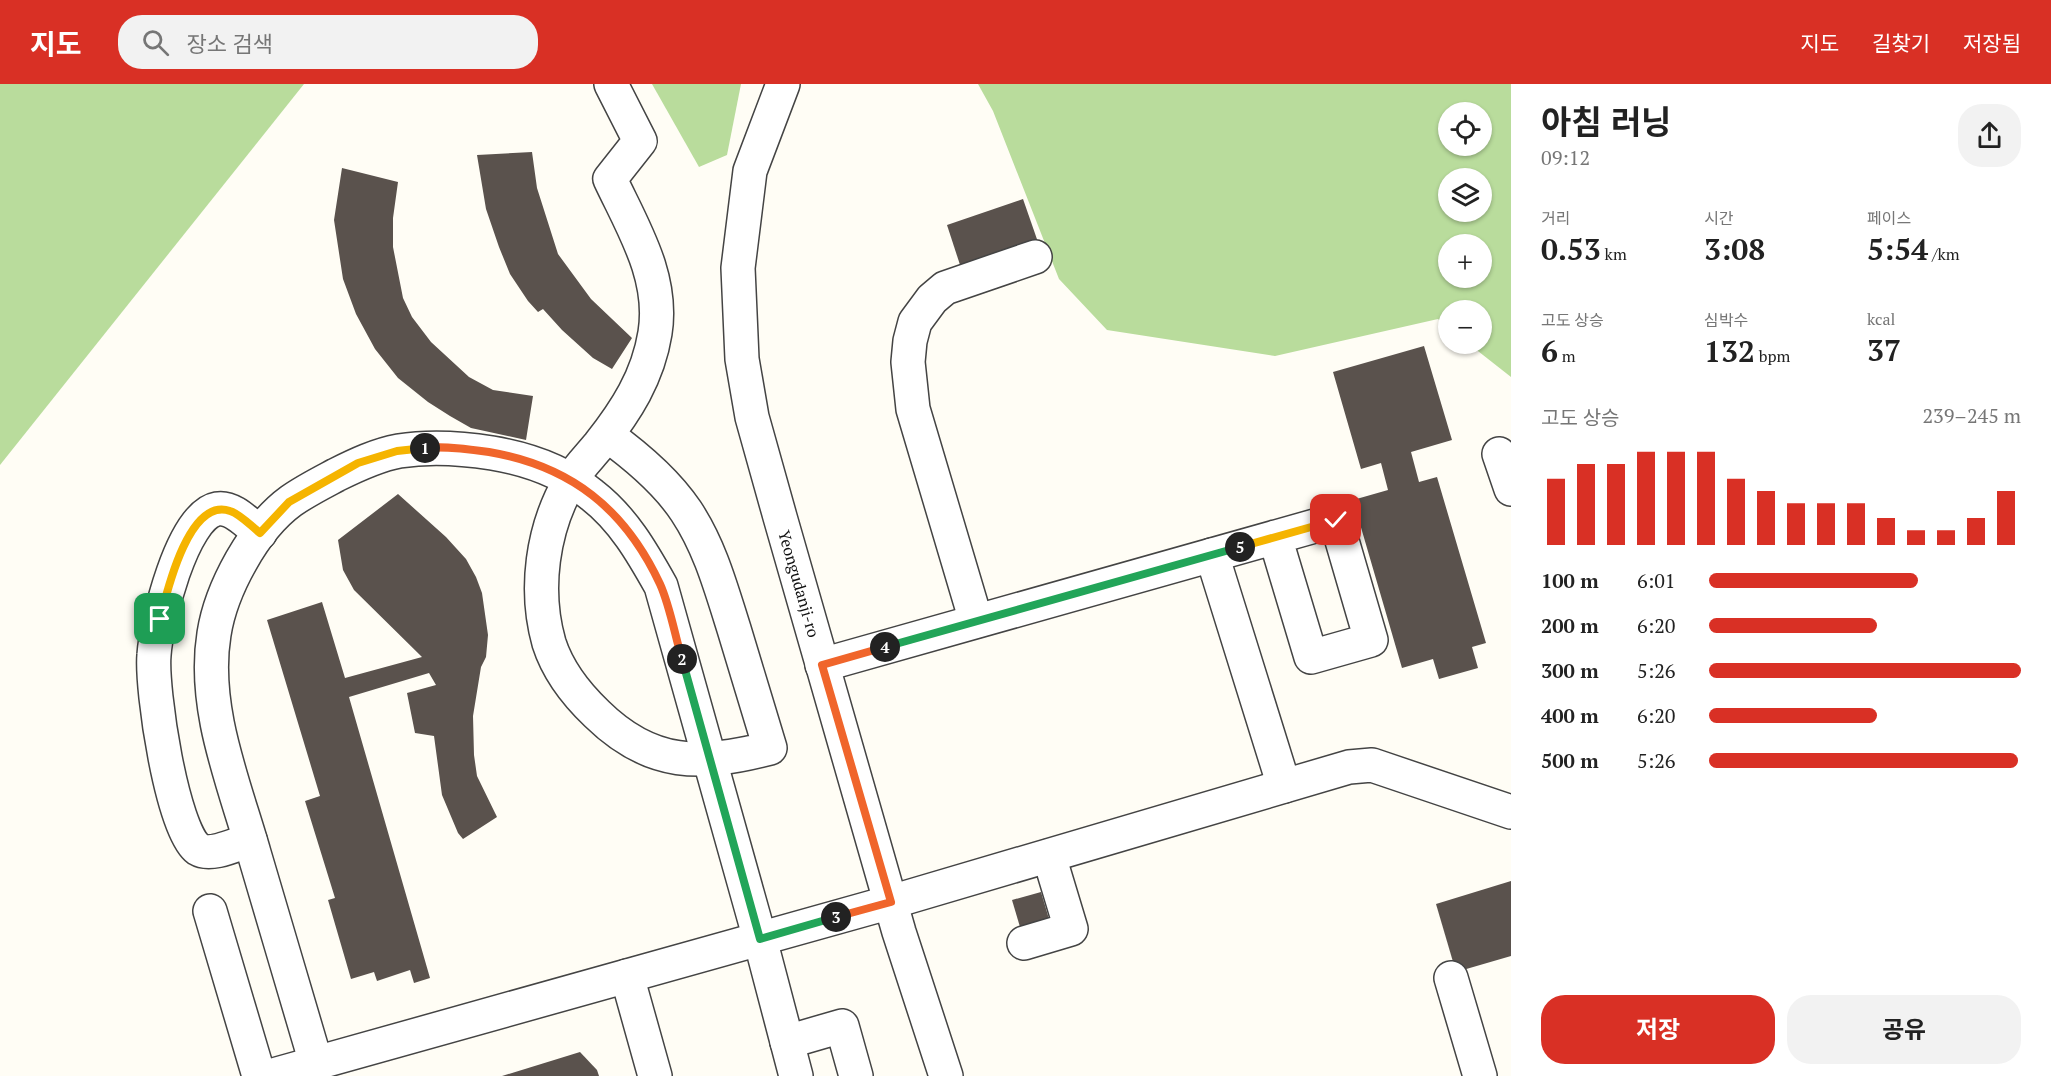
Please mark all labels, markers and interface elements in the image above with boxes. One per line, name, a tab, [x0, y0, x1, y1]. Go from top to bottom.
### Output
search box	[118, 15, 538, 69]
text: 지도	[30, 25, 82, 62]
icon: search	[139, 26, 172, 59]
text: 장소 검색	[187, 29, 273, 58]
text: 지도	[1800, 29, 1839, 57]
text: 길찾기	[1872, 29, 1930, 57]
text: 저장됨	[1963, 29, 2021, 57]
text: 아침 러닝	[1541, 100, 1671, 143]
map controls	[1438, 102, 1492, 354]
button: locate	[1438, 102, 1492, 156]
button: share	[1958, 104, 2021, 167]
text: 09:12	[1541, 144, 1590, 171]
button: layers	[1438, 168, 1492, 222]
text: 거리	[1541, 207, 1570, 229]
text: 시간	[1704, 207, 1733, 229]
text: 페이스	[1867, 207, 1911, 229]
text: 0.53	[1541, 229, 1601, 269]
text: 3:08	[1704, 229, 1765, 269]
text: 5:54	[1867, 229, 1928, 269]
button: +	[1438, 234, 1492, 288]
text: km	[1601, 243, 1627, 265]
text: /km	[1928, 243, 1960, 265]
button: −	[1438, 300, 1492, 354]
text: kcal	[1867, 308, 1895, 330]
text: 고도 상승	[1541, 309, 1604, 331]
text: 심박수	[1704, 309, 1748, 331]
text: 37	[1867, 330, 1901, 370]
text: 6	[1541, 331, 1558, 371]
text: 132	[1704, 331, 1755, 371]
text: m	[1558, 345, 1576, 367]
text: bpm	[1755, 345, 1790, 367]
text: 239–245 m	[1922, 402, 2021, 429]
text: 고도 상승	[1541, 404, 1619, 431]
pin: 1	[410, 433, 440, 463]
text: 1	[420, 437, 430, 459]
pin	[1310, 494, 1361, 545]
icon: check	[1319, 503, 1352, 536]
street label: Yeongudanji-ro	[773, 528, 825, 640]
pin: 5	[1225, 532, 1255, 562]
text: 5	[1235, 536, 1245, 558]
text: 100 m	[1541, 567, 1599, 594]
text: 6:01	[1637, 567, 1676, 594]
pin	[134, 593, 185, 644]
icon: arrive	[143, 602, 176, 635]
text: 200 m	[1541, 612, 1599, 639]
text: 6:20	[1637, 612, 1676, 639]
pin: 4	[870, 632, 900, 662]
text: 4	[880, 636, 890, 658]
pin: 2	[667, 644, 697, 674]
text: 2	[677, 648, 687, 670]
text: 300 m	[1541, 657, 1599, 684]
text: 5:26	[1637, 657, 1676, 684]
text: 400 m	[1541, 702, 1599, 729]
text: 6:20	[1637, 702, 1676, 729]
text: 500 m	[1541, 747, 1599, 774]
text: 5:26	[1637, 747, 1676, 774]
pin: 3	[821, 902, 851, 932]
text: 3	[831, 906, 841, 928]
button: 저장	[1541, 995, 1775, 1064]
button: 공유	[1787, 995, 2021, 1064]

